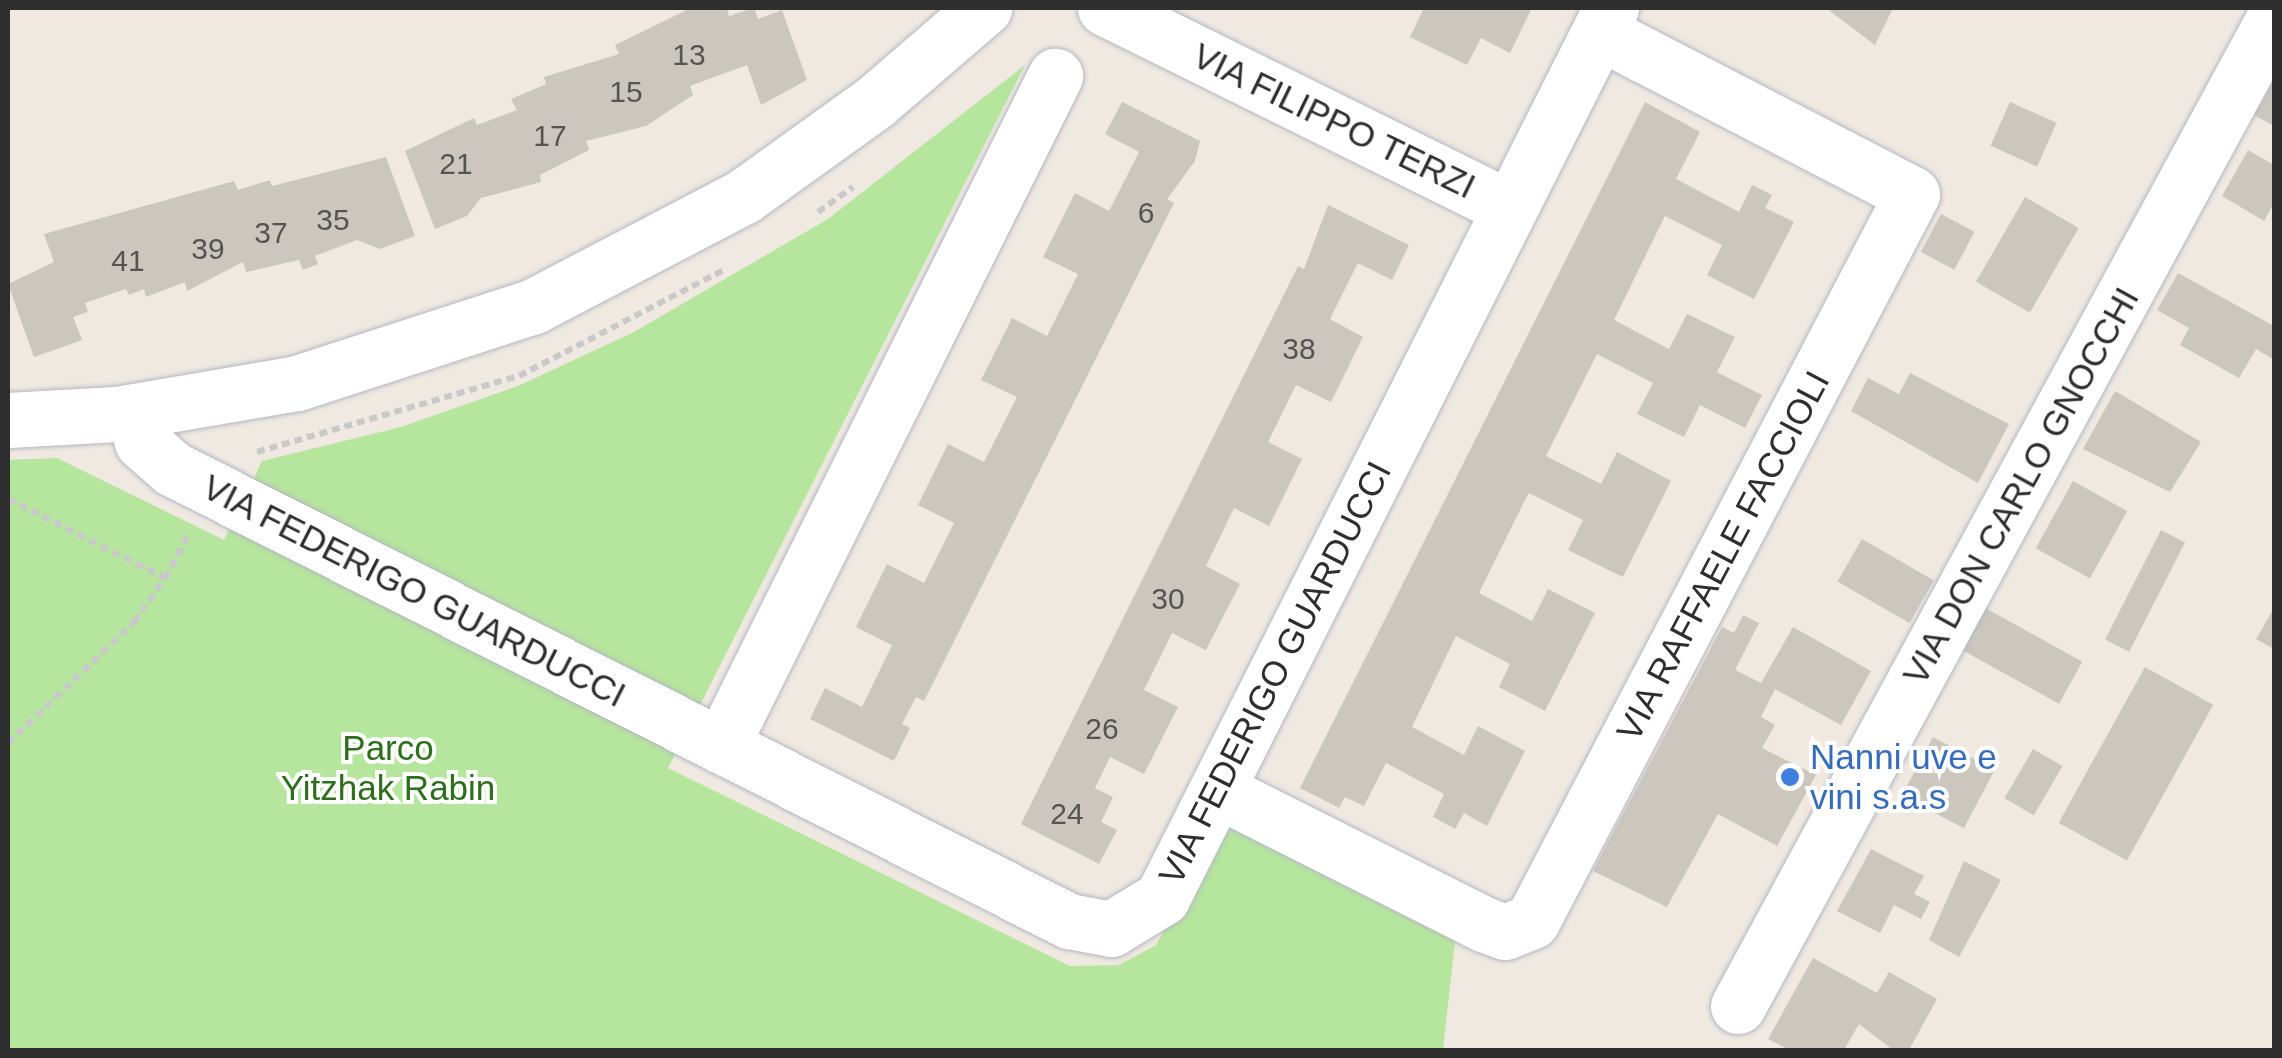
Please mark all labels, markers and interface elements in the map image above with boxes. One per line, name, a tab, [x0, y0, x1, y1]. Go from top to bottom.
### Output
street label: VIA FILIPPO TERZI	[1185, 34, 1483, 208]
house number: 13	[672, 37, 706, 73]
house number: 15	[609, 74, 643, 110]
house number: 17	[533, 118, 567, 154]
house number: 21	[439, 146, 473, 182]
house number: 6	[1138, 195, 1154, 231]
house number: 35	[316, 202, 350, 238]
house number: 37	[254, 215, 288, 251]
house number: 39	[191, 231, 225, 267]
house number: 41	[111, 243, 145, 279]
street label: VIA DON CARLO GNOCCHI	[1894, 279, 2148, 693]
house number: 38	[1282, 331, 1316, 367]
street label: VIA RAFFAELE FACCIOLI	[1607, 363, 1839, 749]
street label: VIA FEDERIGO GUARDUCCI	[1149, 454, 1401, 892]
street label: VIA FEDERIGO GUARDUCCI	[195, 465, 633, 717]
house number: 30	[1151, 581, 1185, 617]
house number: 26	[1085, 711, 1119, 747]
park label: Parco Yitzhak Rabin	[281, 727, 495, 809]
place label: Nanni uve e vini s.a.s	[1810, 736, 1997, 818]
marker: Nanni uve e vini s.a.s	[1779, 766, 1801, 788]
house number: 24	[1050, 796, 1084, 832]

